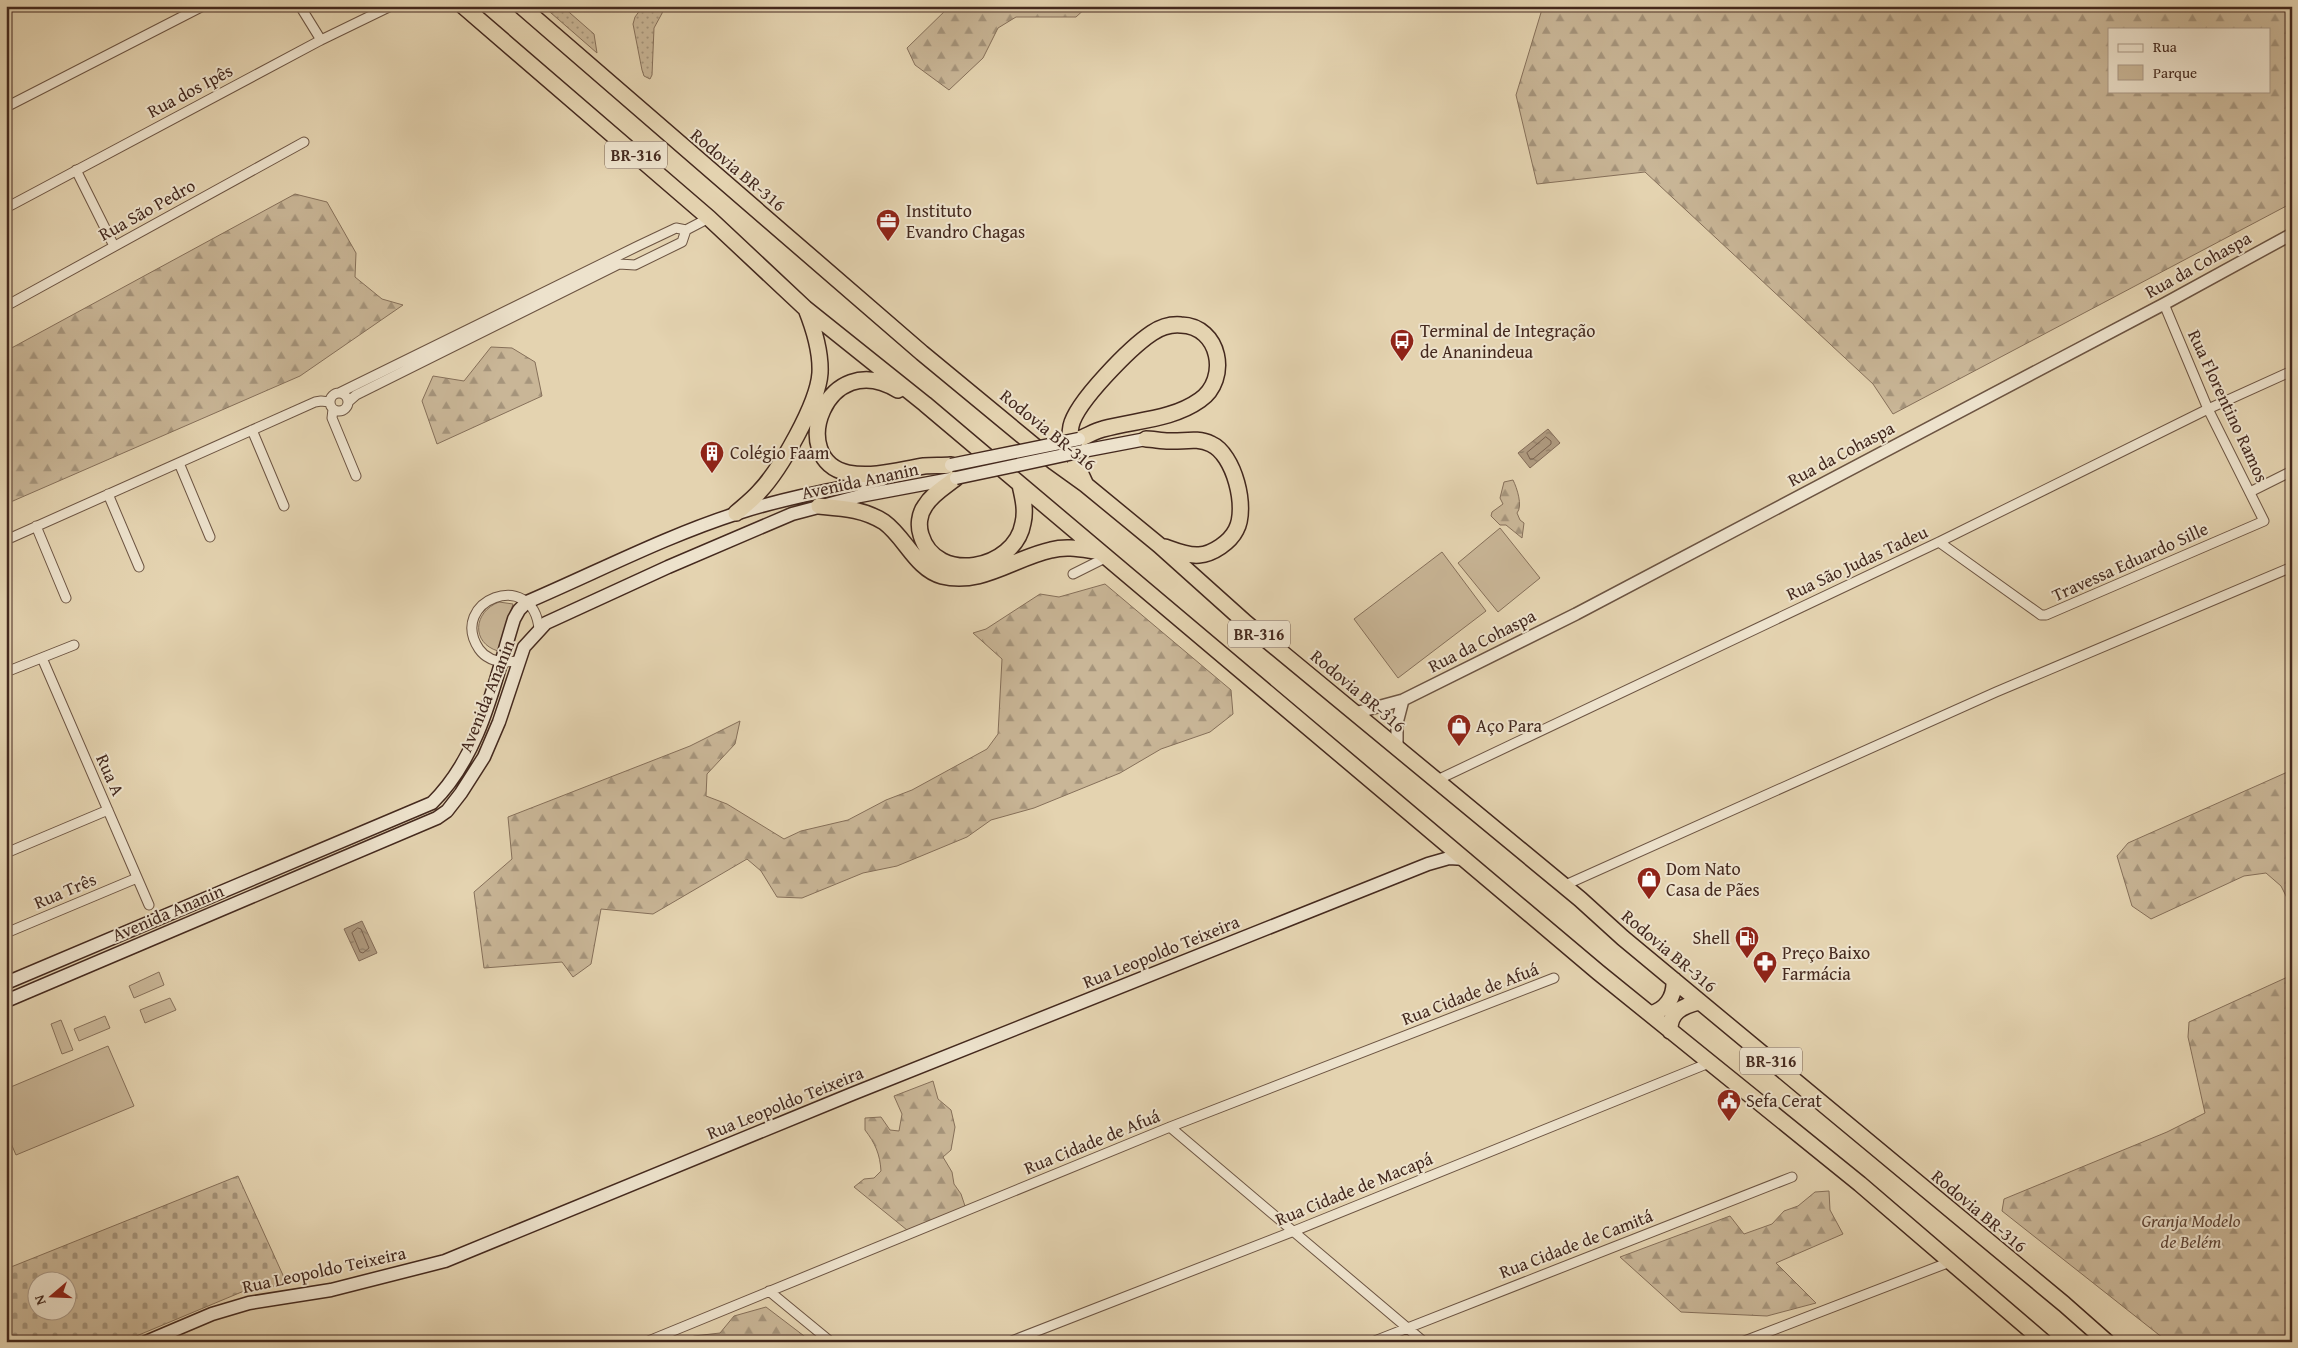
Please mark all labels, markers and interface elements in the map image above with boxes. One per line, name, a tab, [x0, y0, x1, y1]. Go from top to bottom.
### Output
legend	[2108, 28, 2270, 92]
text: Rua	[2153, 36, 2177, 57]
street label: Rua dos Ipês	[142, 57, 237, 124]
text: Parque	[2153, 62, 2197, 83]
street label: Rodovia BR-316	[685, 122, 792, 218]
road number: BR-316	[605, 142, 667, 168]
street label: Rua São Pedro	[93, 172, 200, 247]
place label: Instituto Evandro Chagas	[906, 197, 1025, 245]
office icon: Instituto Evandro Chagas	[875, 208, 901, 242]
street label: Rua da Cohaspa	[2140, 224, 2256, 305]
place label: Terminal de Integração de Ananindeua	[1420, 317, 1595, 365]
street label: Rua Florentino Ramos	[2181, 325, 2276, 487]
bus stop icon: Terminal de Integração de Ananindeua	[1389, 328, 1415, 362]
street label: Rodovia BR-316	[994, 382, 1102, 477]
street label: Rua da Cohaspa	[1783, 414, 1899, 493]
place label: Colégio Faam	[730, 439, 830, 466]
building icon: Colégio Faam	[699, 440, 725, 474]
street label: Avenida Ananin	[799, 455, 921, 506]
street label: Travessa Eduardo Sille	[2047, 515, 2212, 608]
street label: Rua São Judas Tadeu	[1782, 518, 1932, 607]
street label: Rua da Cohaspa	[1423, 602, 1541, 679]
road number: BR-316	[1228, 620, 1290, 648]
street label: Avenida Ananin	[452, 636, 521, 756]
street label: Rodovia BR-316	[1305, 643, 1412, 739]
place label: Aço Para	[1476, 712, 1542, 739]
shop icon: Aço Para	[1446, 713, 1472, 747]
street label: Rua A	[89, 749, 132, 800]
place label: Dom Nato Casa de Pães	[1666, 855, 1760, 903]
street label: Rua Três	[29, 865, 100, 916]
shop icon: Dom Nato Casa de Pães	[1636, 866, 1662, 900]
street label: Avenida Ananin	[108, 877, 228, 948]
street label: Rodovia BR-316	[1616, 903, 1723, 999]
street label: Rua Leopoldo Teixeira	[1078, 908, 1244, 995]
place label: Shell	[1693, 924, 1730, 951]
fuel station icon: Shell	[1734, 925, 1760, 959]
place label: Preço Baixo Farmácia	[1782, 939, 1870, 987]
pharmacy icon: Preço Baixo Farmácia	[1752, 950, 1778, 984]
street label: Rua Cidade de Afuá	[1398, 955, 1543, 1032]
road number: BR-316	[1740, 1048, 1802, 1074]
street label: Rua Leopoldo Teixeira	[702, 1059, 868, 1146]
place label: Sefa Cerat	[1746, 1087, 1822, 1114]
public building icon: Sefa Cerat	[1716, 1088, 1742, 1122]
street label: Rua Cidade de Afuá	[1020, 1102, 1164, 1181]
street label: Rua Cidade de Macapá	[1271, 1144, 1437, 1232]
street label: Rodovia BR-316	[1926, 1163, 2033, 1259]
street label: Rua Cidade de Camitá	[1495, 1202, 1657, 1285]
park label: Granja Modelo de Belém	[2142, 1207, 2241, 1255]
street label: Rua Leopoldo Teixeira	[240, 1239, 409, 1300]
north arrow	[28, 1270, 78, 1320]
text: N	[29, 1292, 51, 1308]

